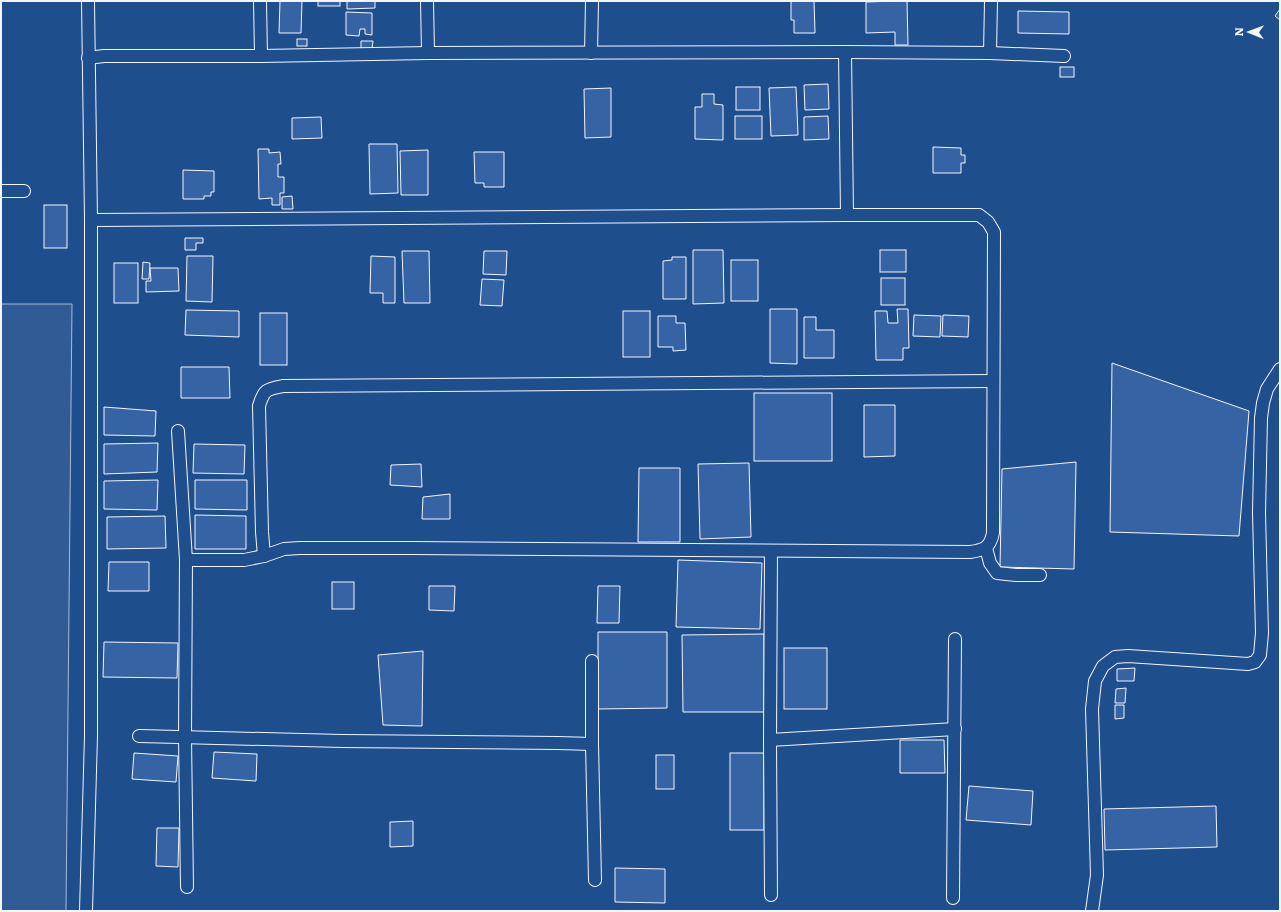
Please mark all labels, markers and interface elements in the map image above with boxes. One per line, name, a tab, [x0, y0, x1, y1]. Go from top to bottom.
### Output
north arrow	[1229, 12, 1269, 52]
text: N	[1230, 27, 1246, 37]

